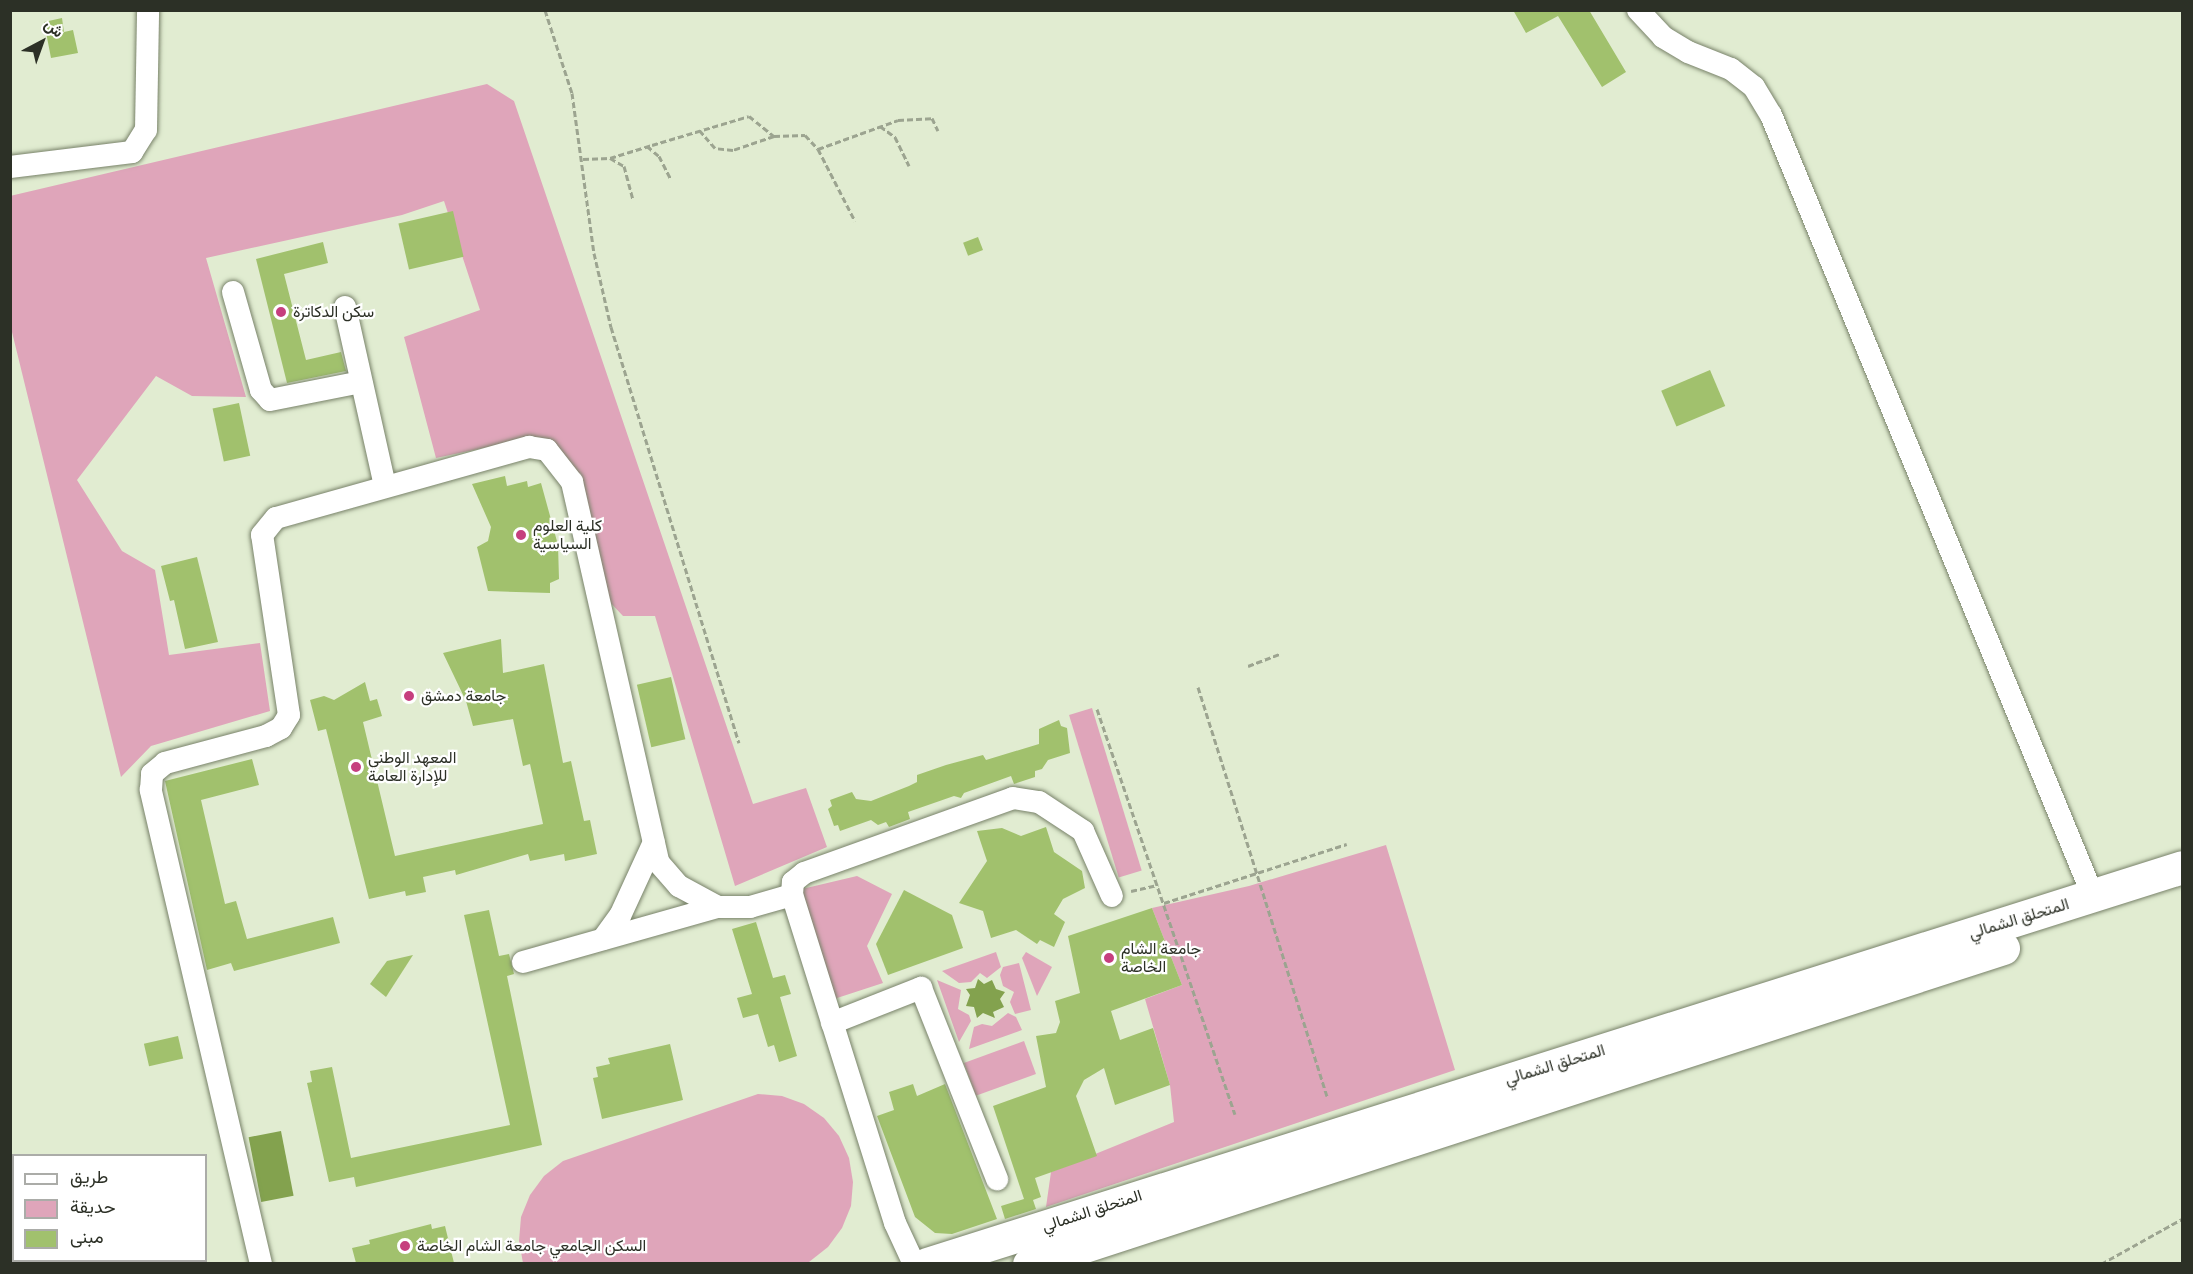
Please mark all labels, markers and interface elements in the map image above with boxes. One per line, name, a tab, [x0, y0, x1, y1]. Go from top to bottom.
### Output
north arrow	[12, 12, 72, 72]
text: ش	[41, 15, 68, 42]
place label: سكن الدكاترة	[293, 302, 374, 322]
marker: سكن الدكاترة	[274, 305, 288, 319]
place label: كلية العلوم السياسية	[533, 516, 602, 554]
marker: كلية العلوم السياسية	[514, 528, 528, 542]
place label: جامعة دمشق	[421, 686, 506, 706]
marker: جامعة دمشق	[402, 689, 416, 703]
place label: المعهد الوطني للإدارة العامة	[368, 748, 456, 786]
marker: المعهد الوطني للإدارة العامة	[349, 760, 363, 774]
street label: المتحلق الشمالي	[1966, 895, 2072, 943]
place label: جامعة الشام الخاصة	[1121, 939, 1201, 977]
marker: جامعة الشام الخاصة	[1102, 951, 1116, 965]
street label: المتحلق الشمالي	[1502, 1041, 1608, 1089]
legend	[12, 1154, 207, 1262]
text: طريق	[70, 1166, 108, 1187]
street label: المتحلق الشمالي	[1040, 1186, 1144, 1236]
text: حديقة	[70, 1196, 116, 1217]
text: مبنى	[70, 1226, 104, 1247]
place label: السكن الجامعي جامعة الشام الخاصة	[417, 1236, 646, 1256]
marker: السكن الجامعي جامعة الشام الخاصة	[398, 1239, 412, 1253]

